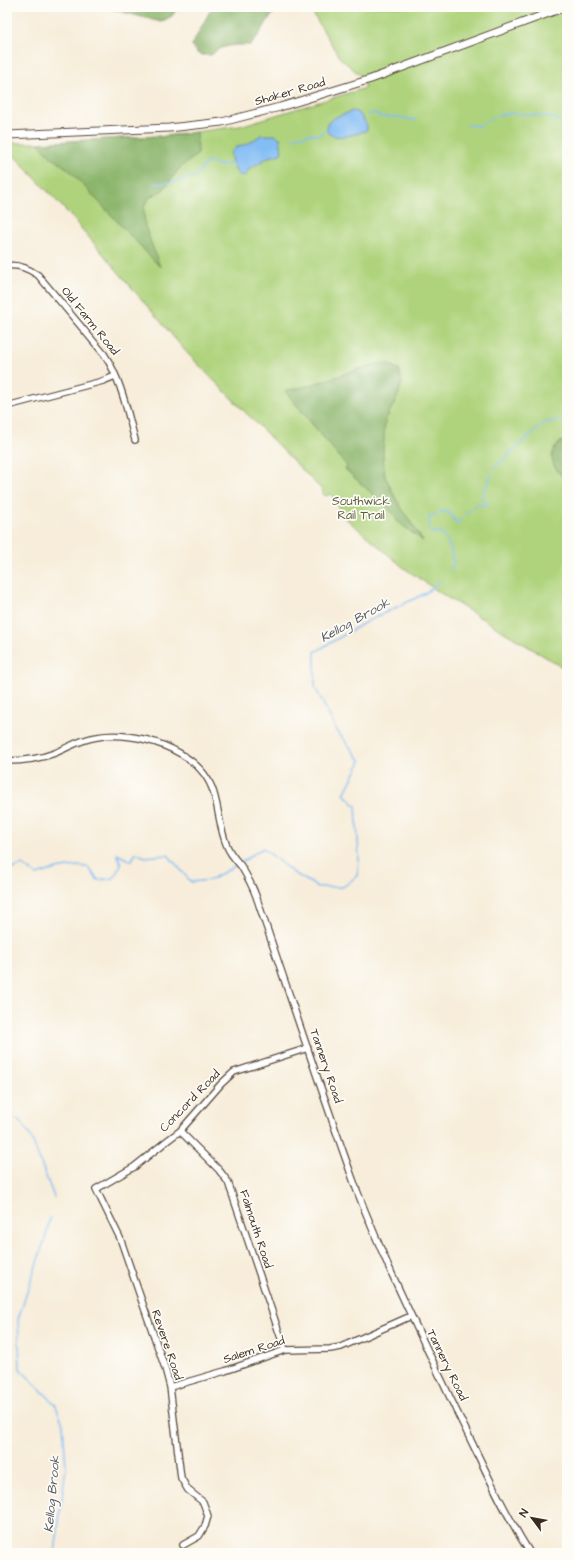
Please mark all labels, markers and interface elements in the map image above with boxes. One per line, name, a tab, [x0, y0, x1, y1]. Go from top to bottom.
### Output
street label: Shaker Road	[253, 74, 327, 110]
street label: Old Farm Road	[57, 283, 123, 359]
park label: Southwick Rail Trail	[332, 493, 391, 524]
water label: Kellog Brook	[317, 593, 395, 647]
street label: Tannery Road	[304, 1027, 347, 1106]
street label: Concord Road	[156, 1066, 224, 1136]
street label: Falmouth Road	[235, 1188, 277, 1270]
street label: Revere Road	[147, 1308, 187, 1382]
street label: Tannery Road	[421, 1326, 472, 1404]
street label: Salem Road	[221, 1332, 287, 1368]
water label: Kellog Brook	[40, 1454, 65, 1533]
north arrow	[512, 1498, 552, 1538]
text: N	[516, 1506, 532, 1520]

